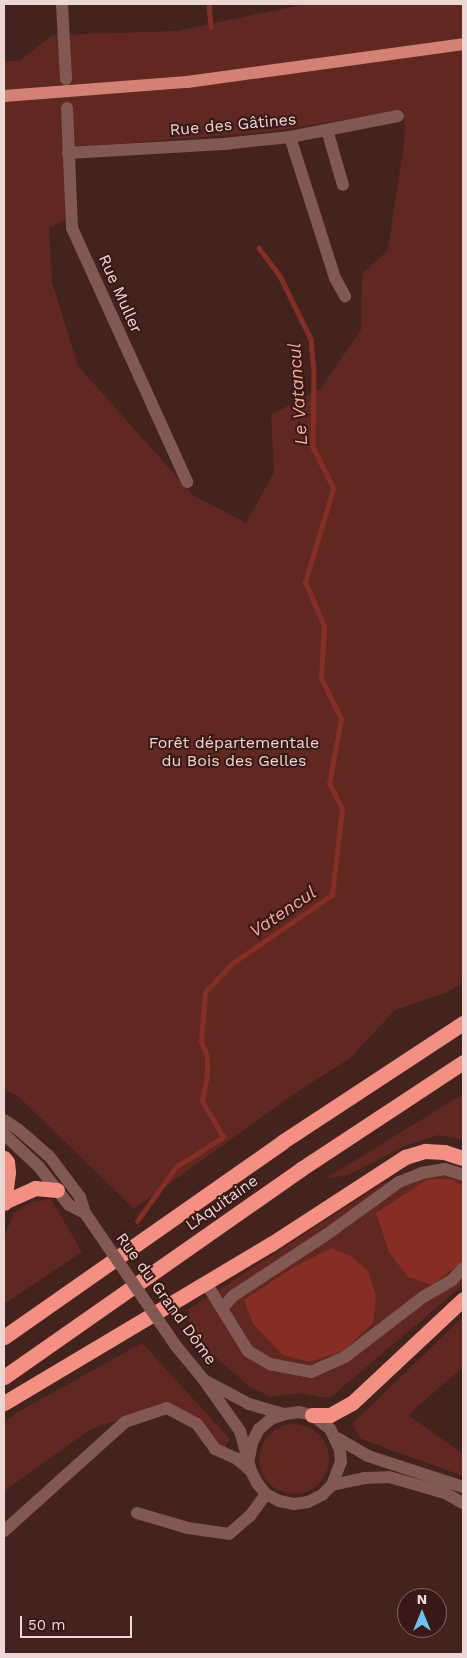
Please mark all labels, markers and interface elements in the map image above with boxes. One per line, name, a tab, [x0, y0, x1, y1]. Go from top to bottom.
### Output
street label: Rue des Gâtines	[169, 110, 297, 140]
street label: Rue Muller	[94, 252, 146, 336]
water label: Le Vatancul	[284, 342, 312, 446]
park label: Forêt départementale du Bois des Gelles	[149, 733, 319, 771]
water label: Vatencul	[246, 882, 320, 942]
street label: L'Aquitaine	[182, 1171, 262, 1235]
street label: Rue du Grand Dôme	[112, 1229, 220, 1369]
north arrow	[397, 1588, 447, 1638]
text: N	[417, 1591, 427, 1607]
scale bar	[22, 1606, 135, 1638]
text: 50 m	[28, 1616, 65, 1634]

